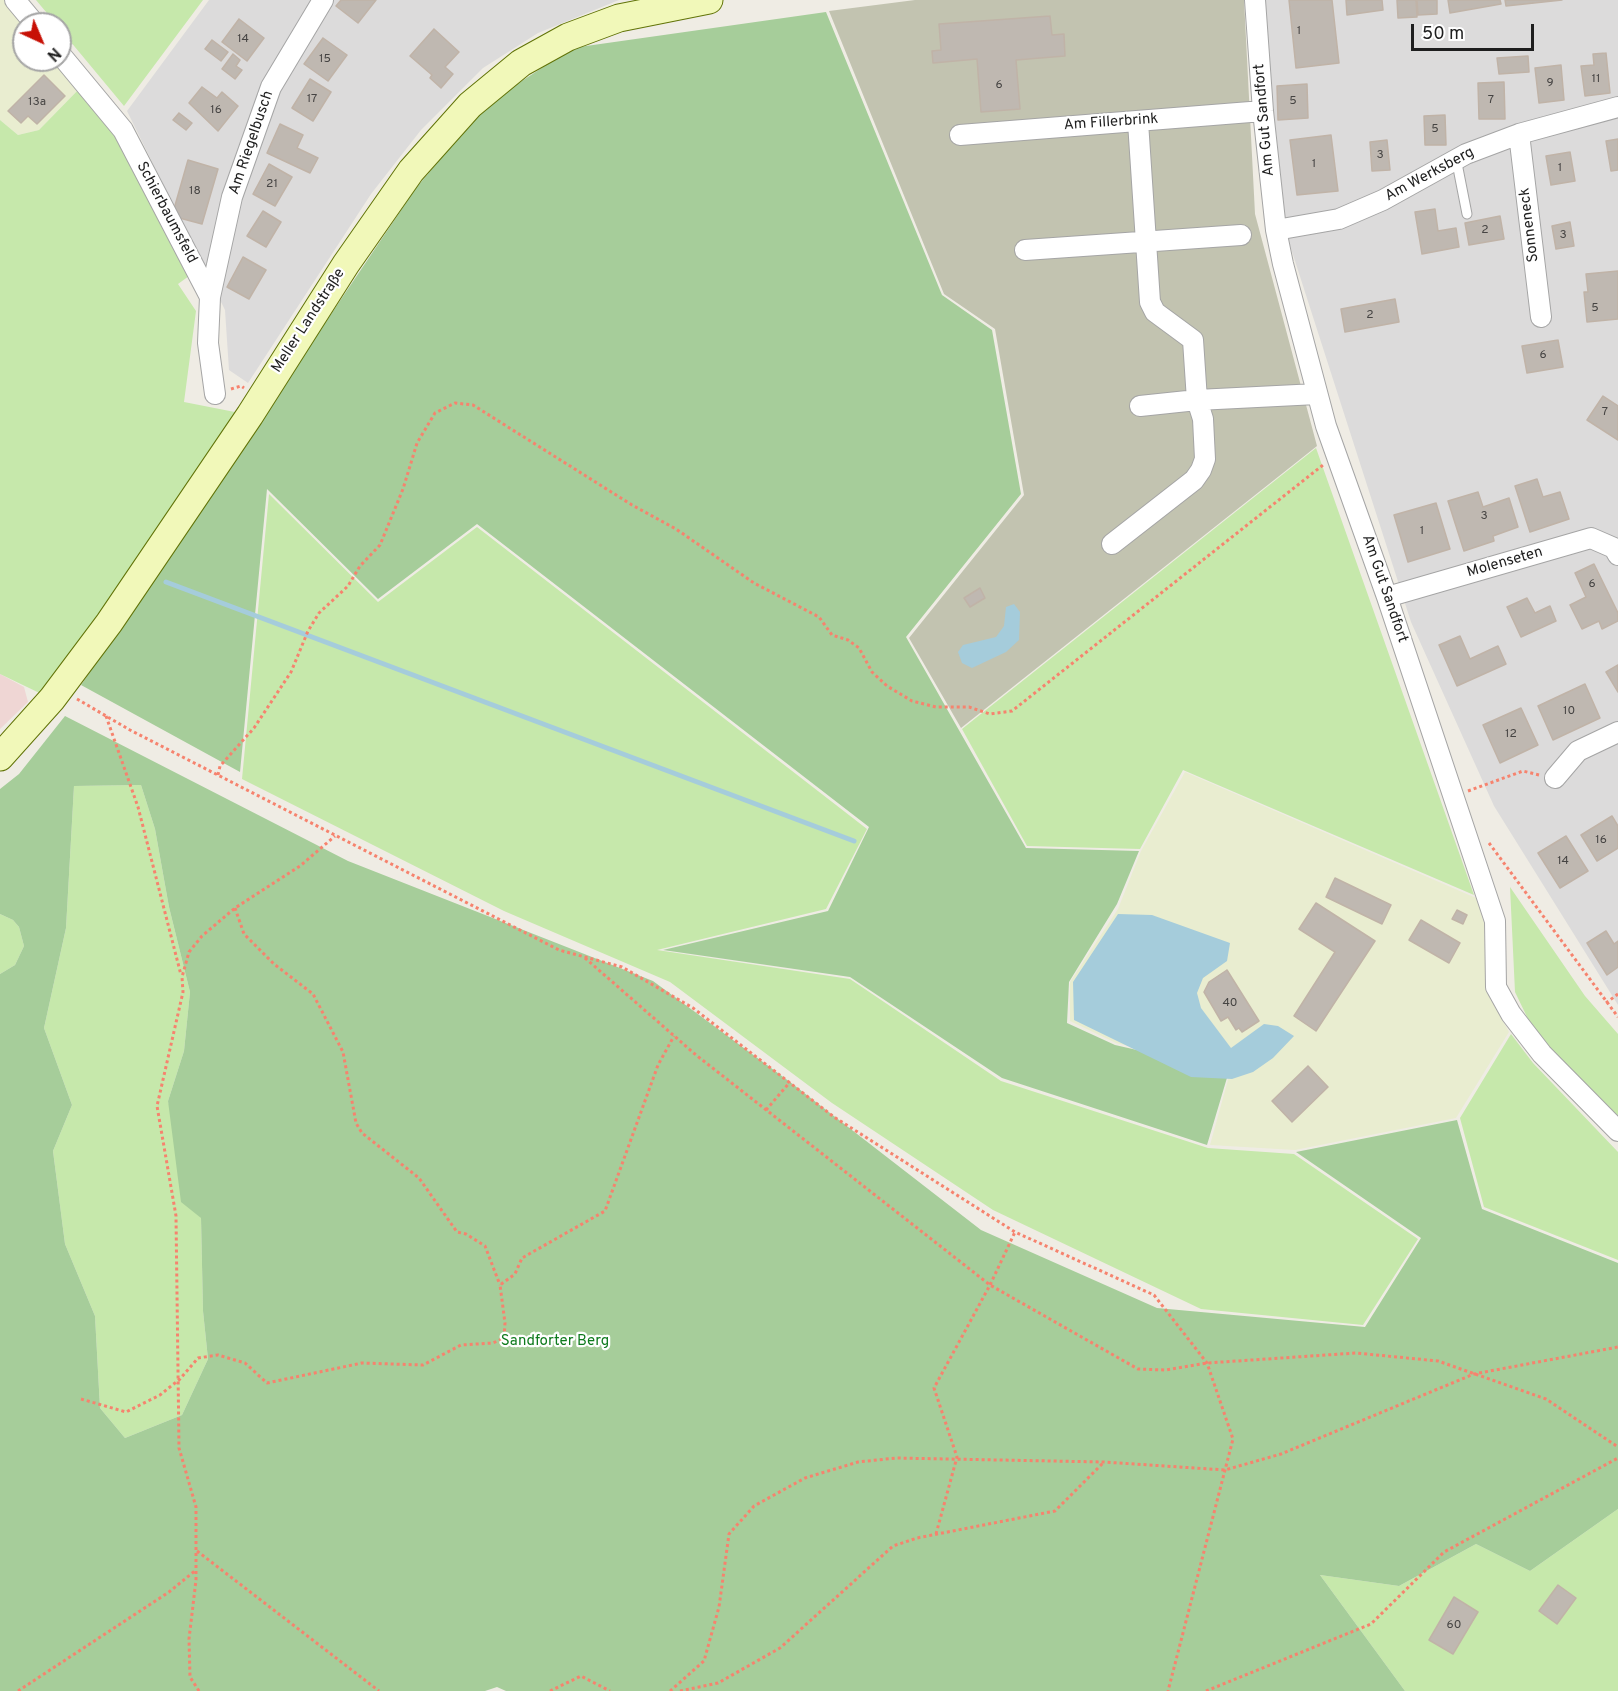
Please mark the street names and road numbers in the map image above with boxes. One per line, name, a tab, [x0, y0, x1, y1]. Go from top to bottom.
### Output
street label: Am Gut Sandfort	[1251, 63, 1279, 177]
street label: Am Riegelbusch	[226, 89, 278, 197]
street label: Am Fillerbrink	[1063, 111, 1159, 135]
street label: Am Werksberg	[1382, 144, 1478, 206]
street label: Schierbaumsfeld	[132, 159, 200, 267]
street label: Sonneneck	[1516, 187, 1544, 263]
street label: Meller Landstraße	[269, 265, 349, 377]
street label: Am Gut Sandfort	[1357, 533, 1411, 645]
street label: Molenseten	[1465, 544, 1545, 582]

